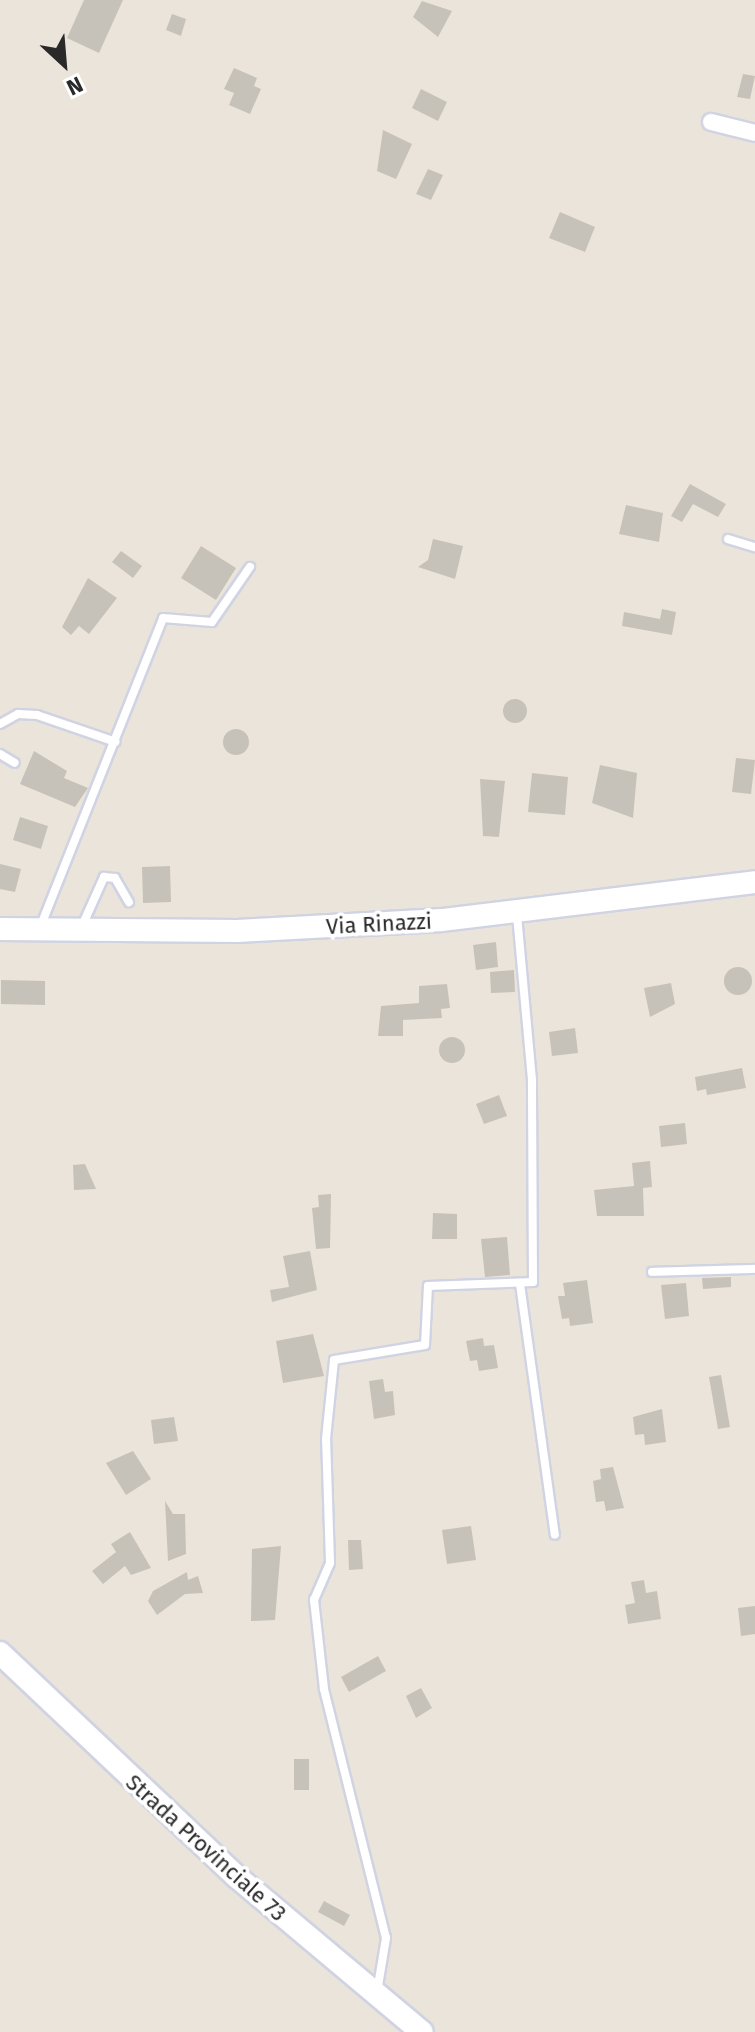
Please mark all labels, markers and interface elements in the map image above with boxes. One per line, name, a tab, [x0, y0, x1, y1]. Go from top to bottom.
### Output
north arrow	[24, 24, 104, 104]
text: N	[62, 71, 87, 101]
street label: Via Rinazzi	[325, 908, 433, 940]
street label: Strada Provinciale 73	[120, 1769, 292, 1927]

